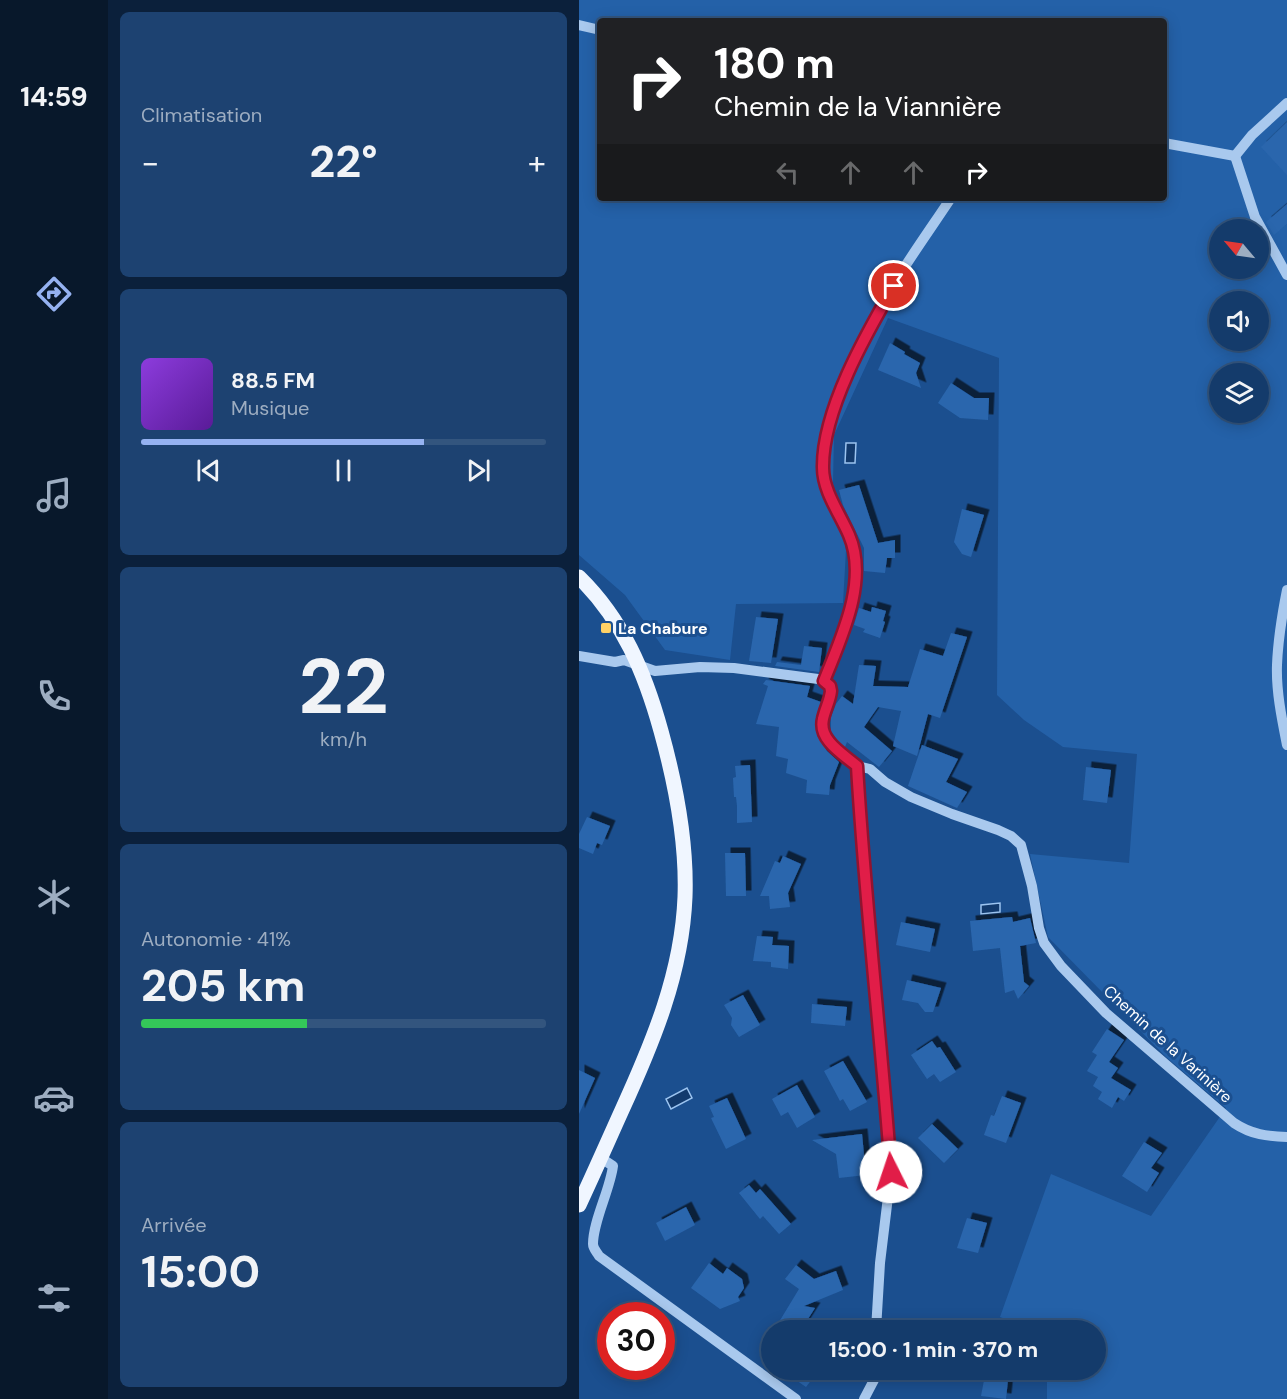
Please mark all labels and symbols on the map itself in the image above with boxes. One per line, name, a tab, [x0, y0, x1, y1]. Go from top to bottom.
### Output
north arrow	[1209, 219, 1269, 279]
pin	[868, 260, 919, 311]
place label: La Chabure	[618, 618, 708, 639]
marker: La Chabure	[599, 621, 613, 635]
street label: Chemin de la Varinière	[1099, 981, 1237, 1107]
position arrow	[859, 1140, 923, 1204]
speed limit sign: 30	[597, 1302, 675, 1380]

